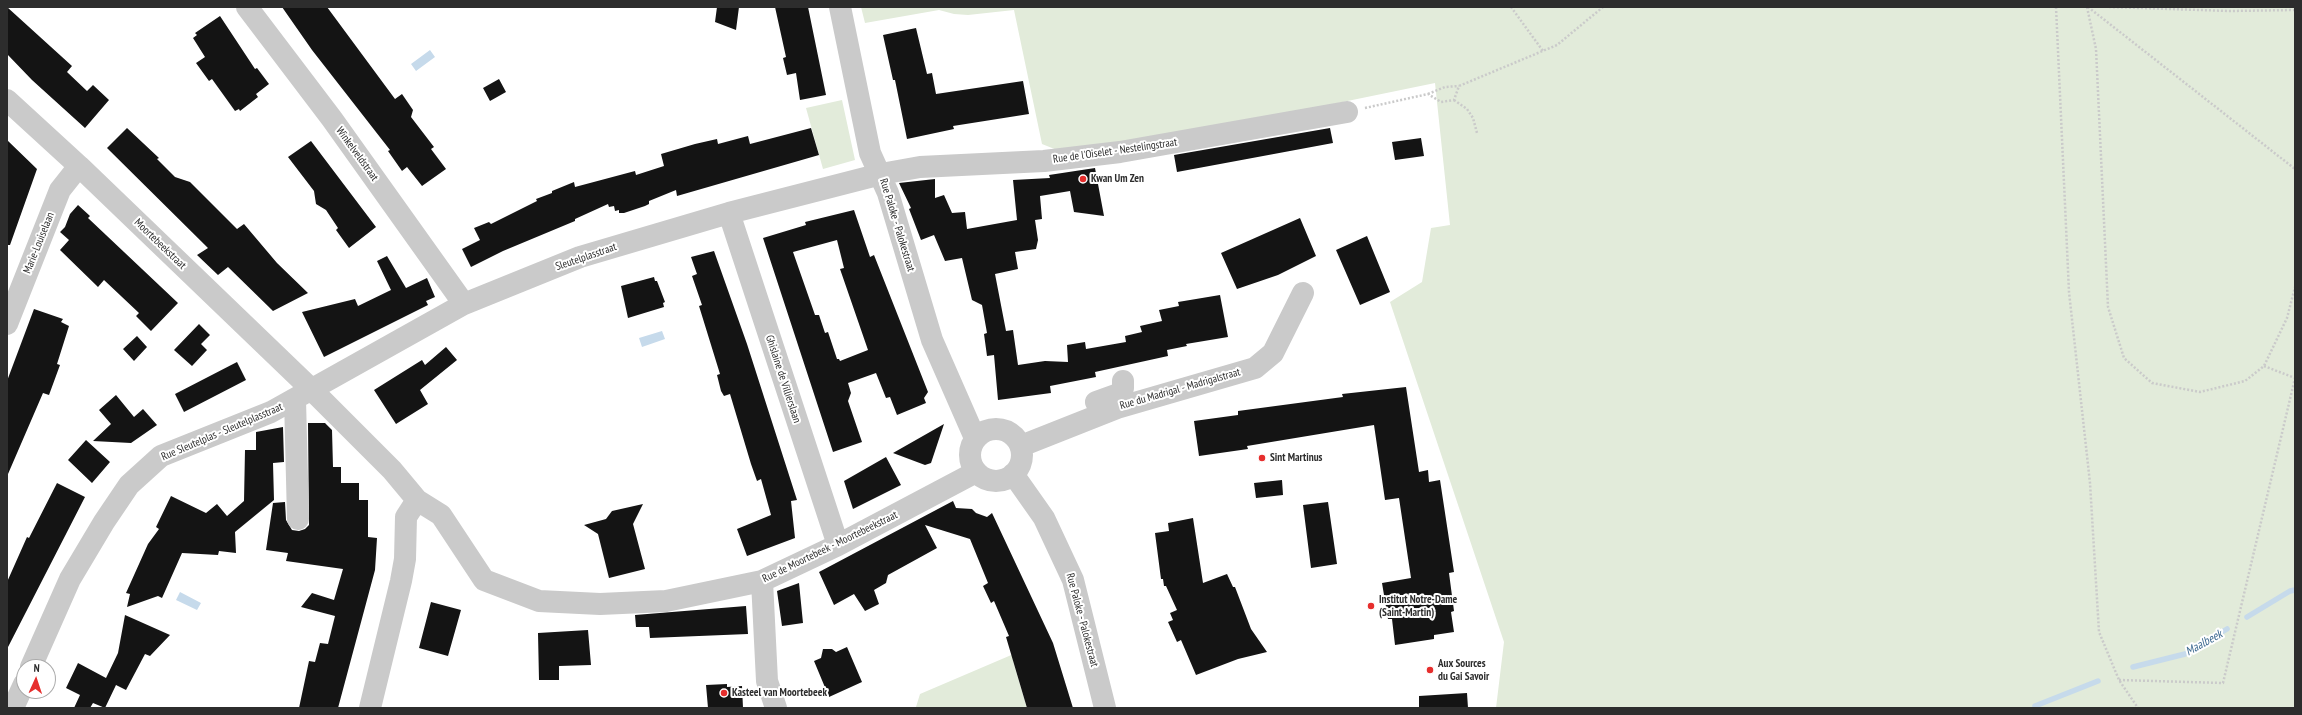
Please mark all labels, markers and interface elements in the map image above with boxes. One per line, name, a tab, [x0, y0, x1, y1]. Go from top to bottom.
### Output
street label: Winkelveldstraat	[333, 124, 381, 184]
street label: Rue de l'Oiselet - Nestelingstraat	[1052, 136, 1178, 166]
place label: Kwan Um Zen	[1091, 172, 1144, 186]
marker: Kwan Um Zen	[1078, 174, 1088, 184]
street label: Rue Paloke - Palokestraat	[877, 177, 917, 273]
street label: Marie-Louiselaan	[21, 210, 57, 276]
street label: Moortebeekstraat	[131, 216, 189, 272]
street label: Sleutelplasstraat	[554, 240, 618, 274]
street label: Ghislaine de Villierslaan	[763, 333, 803, 425]
street label: Rue du Madrigal - Madrigalstraat	[1118, 365, 1242, 413]
street label: Rue Sleutelplas - Sleutelplasstraat	[159, 400, 285, 464]
place label: Sint Martinus	[1270, 451, 1322, 465]
marker: Sint Martinus	[1257, 453, 1267, 463]
street label: Rue de Moortebeek - Moortebeekstraat	[760, 508, 900, 586]
street label: Rue Paloke - Palokestraat	[1063, 572, 1101, 668]
place label: Institut Notre-Dame (Saint-Martin)	[1379, 593, 1457, 619]
marker: Institut Notre-Dame (Saint-Martin)	[1366, 601, 1376, 611]
water label: Maalbeek	[2183, 627, 2225, 659]
place label: Aux Sources du Gai Savoir	[1438, 657, 1489, 683]
north arrow	[16, 659, 56, 699]
text: N	[33, 661, 40, 675]
marker: Aux Sources du Gai Savoir	[1425, 665, 1435, 675]
place label: Kasteel van Moortebeek	[732, 686, 827, 700]
marker: Kasteel van Moortebeek	[719, 688, 729, 698]

